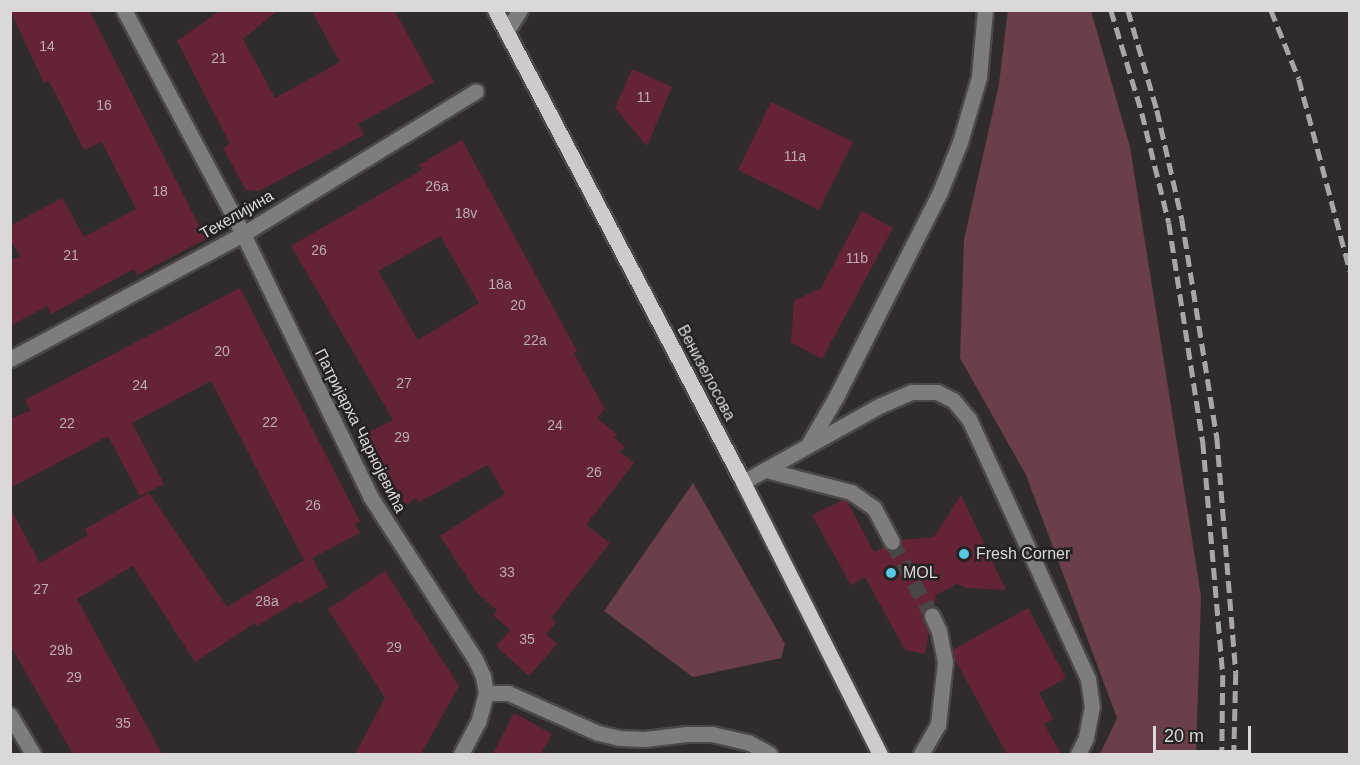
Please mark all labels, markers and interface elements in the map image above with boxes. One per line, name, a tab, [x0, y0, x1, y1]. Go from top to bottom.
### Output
house number: 14	[39, 38, 55, 54]
house number: 21	[211, 50, 227, 66]
house number: 11	[637, 89, 651, 105]
house number: 16	[96, 97, 112, 113]
house number: 11a	[784, 148, 806, 164]
house number: 26a	[425, 178, 449, 194]
house number: 18	[152, 183, 168, 199]
street label: Текелијина	[197, 186, 277, 244]
house number: 18v	[455, 205, 477, 221]
house number: 26	[311, 242, 327, 258]
house number: 21	[63, 247, 79, 263]
house number: 11b	[846, 250, 868, 266]
house number: 18a	[488, 276, 512, 292]
house number: 20	[510, 297, 526, 313]
street label: Венизелосова	[673, 322, 739, 424]
house number: 22a	[523, 332, 547, 348]
house number: 20	[214, 343, 230, 359]
street label: Патријарха Чарнојевића	[310, 346, 410, 516]
house number: 27	[396, 375, 412, 391]
house number: 24	[132, 377, 148, 393]
house number: 22	[262, 414, 278, 430]
house number: 22	[59, 415, 75, 431]
house number: 24	[547, 417, 563, 433]
house number: 29	[394, 429, 410, 445]
house number: 26	[586, 464, 602, 480]
house number: 26	[305, 497, 321, 513]
place label: Fresh Corner	[976, 544, 1070, 564]
marker: Fresh Corner	[957, 547, 971, 561]
place label: MOL	[903, 563, 938, 583]
house number: 33	[499, 564, 515, 580]
marker: MOL	[884, 566, 898, 580]
house number: 27	[33, 581, 49, 597]
house number: 28a	[255, 593, 279, 609]
house number: 35	[519, 631, 535, 647]
house number: 29	[386, 639, 402, 655]
house number: 29b	[49, 642, 73, 658]
house number: 29	[66, 669, 82, 685]
scale bar	[1156, 714, 1254, 752]
house number: 35	[115, 715, 131, 731]
text: 20 m	[1164, 726, 1204, 746]

